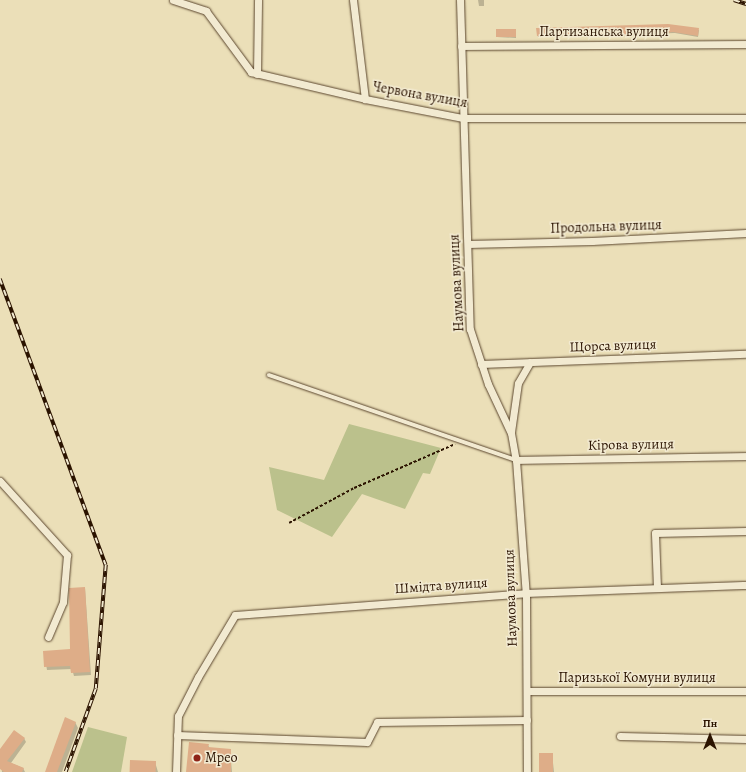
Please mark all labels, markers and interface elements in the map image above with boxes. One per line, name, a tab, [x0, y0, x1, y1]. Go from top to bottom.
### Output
street label: Партизанська вулиця	[539, 24, 669, 40]
street label: Червона вулиця	[371, 78, 469, 112]
street label: Продольна вулиця	[550, 217, 662, 237]
street label: Наумова вулиця	[446, 234, 468, 332]
street label: Щорса вулиця	[569, 336, 657, 356]
street label: Кірова вулиця	[588, 436, 674, 454]
street label: Наумова вулиця	[501, 549, 521, 647]
street label: Шмідта вулиця	[394, 574, 488, 598]
street label: Паризької Комуни вулиця	[558, 670, 716, 686]
north arrow	[690, 716, 730, 756]
text: Пн	[703, 716, 717, 731]
place label: Мрео	[205, 750, 238, 766]
marker: Мрео	[192, 753, 202, 763]

